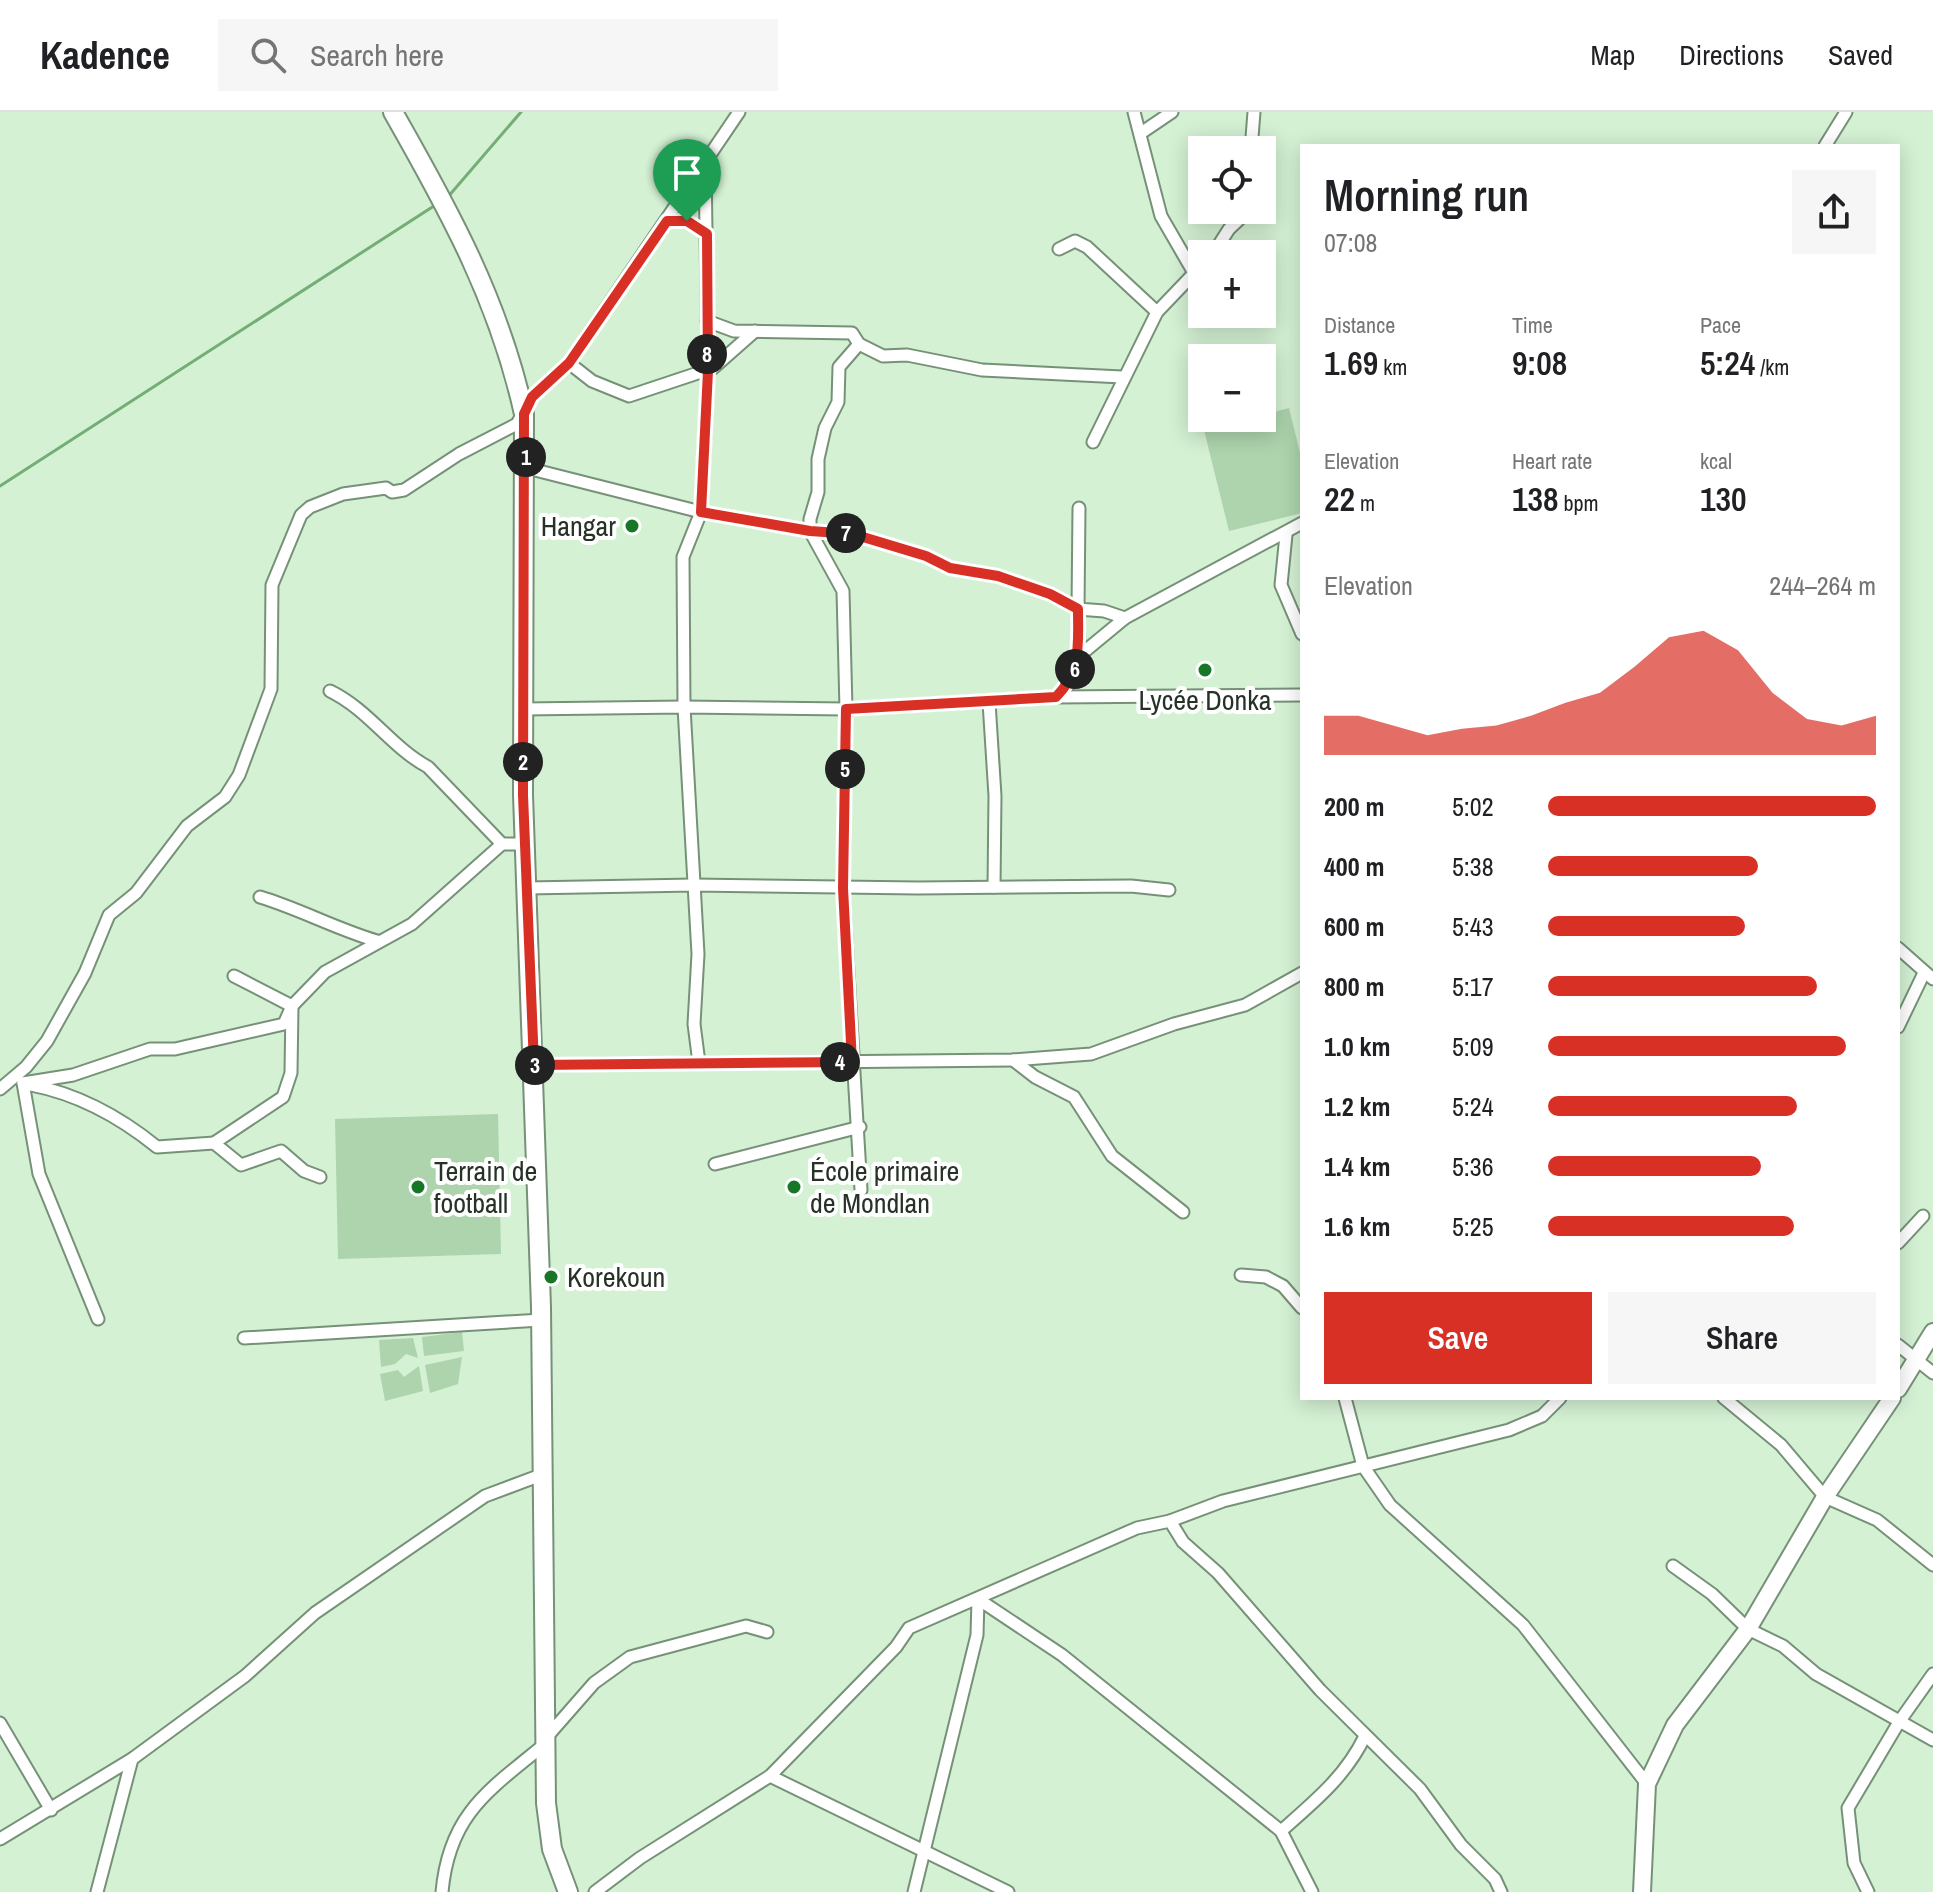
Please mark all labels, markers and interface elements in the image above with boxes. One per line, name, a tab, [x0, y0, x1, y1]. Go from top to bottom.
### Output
search box	[218, 19, 778, 91]
text: Kadence	[40, 30, 170, 81]
icon: search	[246, 33, 290, 77]
text: Search here	[310, 35, 444, 75]
text: Map	[1591, 36, 1635, 74]
text: Directions	[1679, 36, 1784, 74]
text: Saved	[1828, 36, 1893, 74]
map controls	[1188, 136, 1276, 432]
button: locate	[1188, 136, 1276, 224]
pin	[653, 139, 721, 221]
icon: arrive	[665, 151, 709, 195]
text: Morning run	[1324, 165, 1529, 225]
button: share	[1792, 170, 1876, 254]
text: 07:08	[1324, 225, 1377, 260]
button: +	[1188, 240, 1276, 328]
text: Distance	[1324, 310, 1395, 340]
text: Time	[1512, 310, 1553, 340]
text: Pace	[1700, 310, 1741, 340]
pin: 8	[687, 334, 727, 374]
text: 8	[702, 339, 712, 369]
text: 1.69	[1324, 340, 1378, 386]
text: 9:08	[1512, 340, 1567, 386]
text: 5:24	[1700, 340, 1755, 386]
button: −	[1188, 344, 1276, 432]
text: km	[1378, 352, 1407, 382]
text: /km	[1755, 352, 1789, 382]
pin: 1	[506, 437, 546, 477]
text: 1	[521, 442, 531, 472]
text: Elevation	[1324, 446, 1399, 476]
text: Heart rate	[1512, 446, 1592, 476]
text: kcal	[1700, 446, 1732, 476]
text: 22	[1324, 476, 1355, 522]
text: 138	[1512, 476, 1559, 522]
text: 130	[1700, 476, 1747, 522]
text: m	[1355, 488, 1375, 518]
text: bpm	[1559, 488, 1599, 518]
place label: Hangar	[541, 507, 616, 545]
pin: 7	[826, 513, 866, 553]
marker: Hangar	[623, 517, 641, 535]
text: 7	[841, 518, 851, 548]
text: Elevation	[1324, 568, 1413, 603]
text: 244–264 m	[1769, 568, 1876, 603]
pin: 6	[1055, 649, 1095, 689]
text: 6	[1070, 654, 1080, 684]
marker: Lycée Donka	[1196, 661, 1214, 679]
place label: Lycée Donka	[1138, 681, 1272, 719]
pin: 2	[503, 742, 543, 782]
text: 2	[518, 747, 528, 777]
pin: 5	[825, 749, 865, 789]
text: 5	[840, 754, 850, 784]
text: 200 m	[1324, 789, 1384, 824]
text: 5:02	[1452, 789, 1494, 824]
text: 400 m	[1324, 849, 1384, 884]
text: 5:38	[1452, 849, 1494, 884]
text: 600 m	[1324, 909, 1384, 944]
text: 5:43	[1452, 909, 1494, 944]
text: 800 m	[1324, 969, 1384, 1004]
text: 5:17	[1452, 969, 1494, 1004]
text: 1.0 km	[1324, 1029, 1390, 1064]
text: 5:09	[1452, 1029, 1494, 1064]
pin: 4	[820, 1042, 860, 1082]
pin: 3	[515, 1045, 555, 1085]
text: 4	[835, 1047, 845, 1077]
text: 3	[530, 1050, 540, 1080]
text: 1.2 km	[1324, 1089, 1390, 1124]
text: 5:24	[1452, 1089, 1494, 1124]
text: 1.4 km	[1324, 1149, 1390, 1184]
text: 5:36	[1452, 1149, 1494, 1184]
place label: Terrain de football	[434, 1152, 537, 1222]
place label: École primaire de Mondlan	[810, 1152, 959, 1222]
marker: Terrain de football	[409, 1178, 427, 1196]
marker: École primaire de Mondlan	[785, 1178, 803, 1196]
text: 1.6 km	[1324, 1209, 1390, 1244]
text: 5:25	[1452, 1209, 1494, 1244]
place label: Korekoun	[567, 1258, 665, 1296]
marker: Korekoun	[542, 1268, 560, 1286]
button: Save	[1324, 1292, 1592, 1384]
button: Share	[1608, 1292, 1876, 1384]

